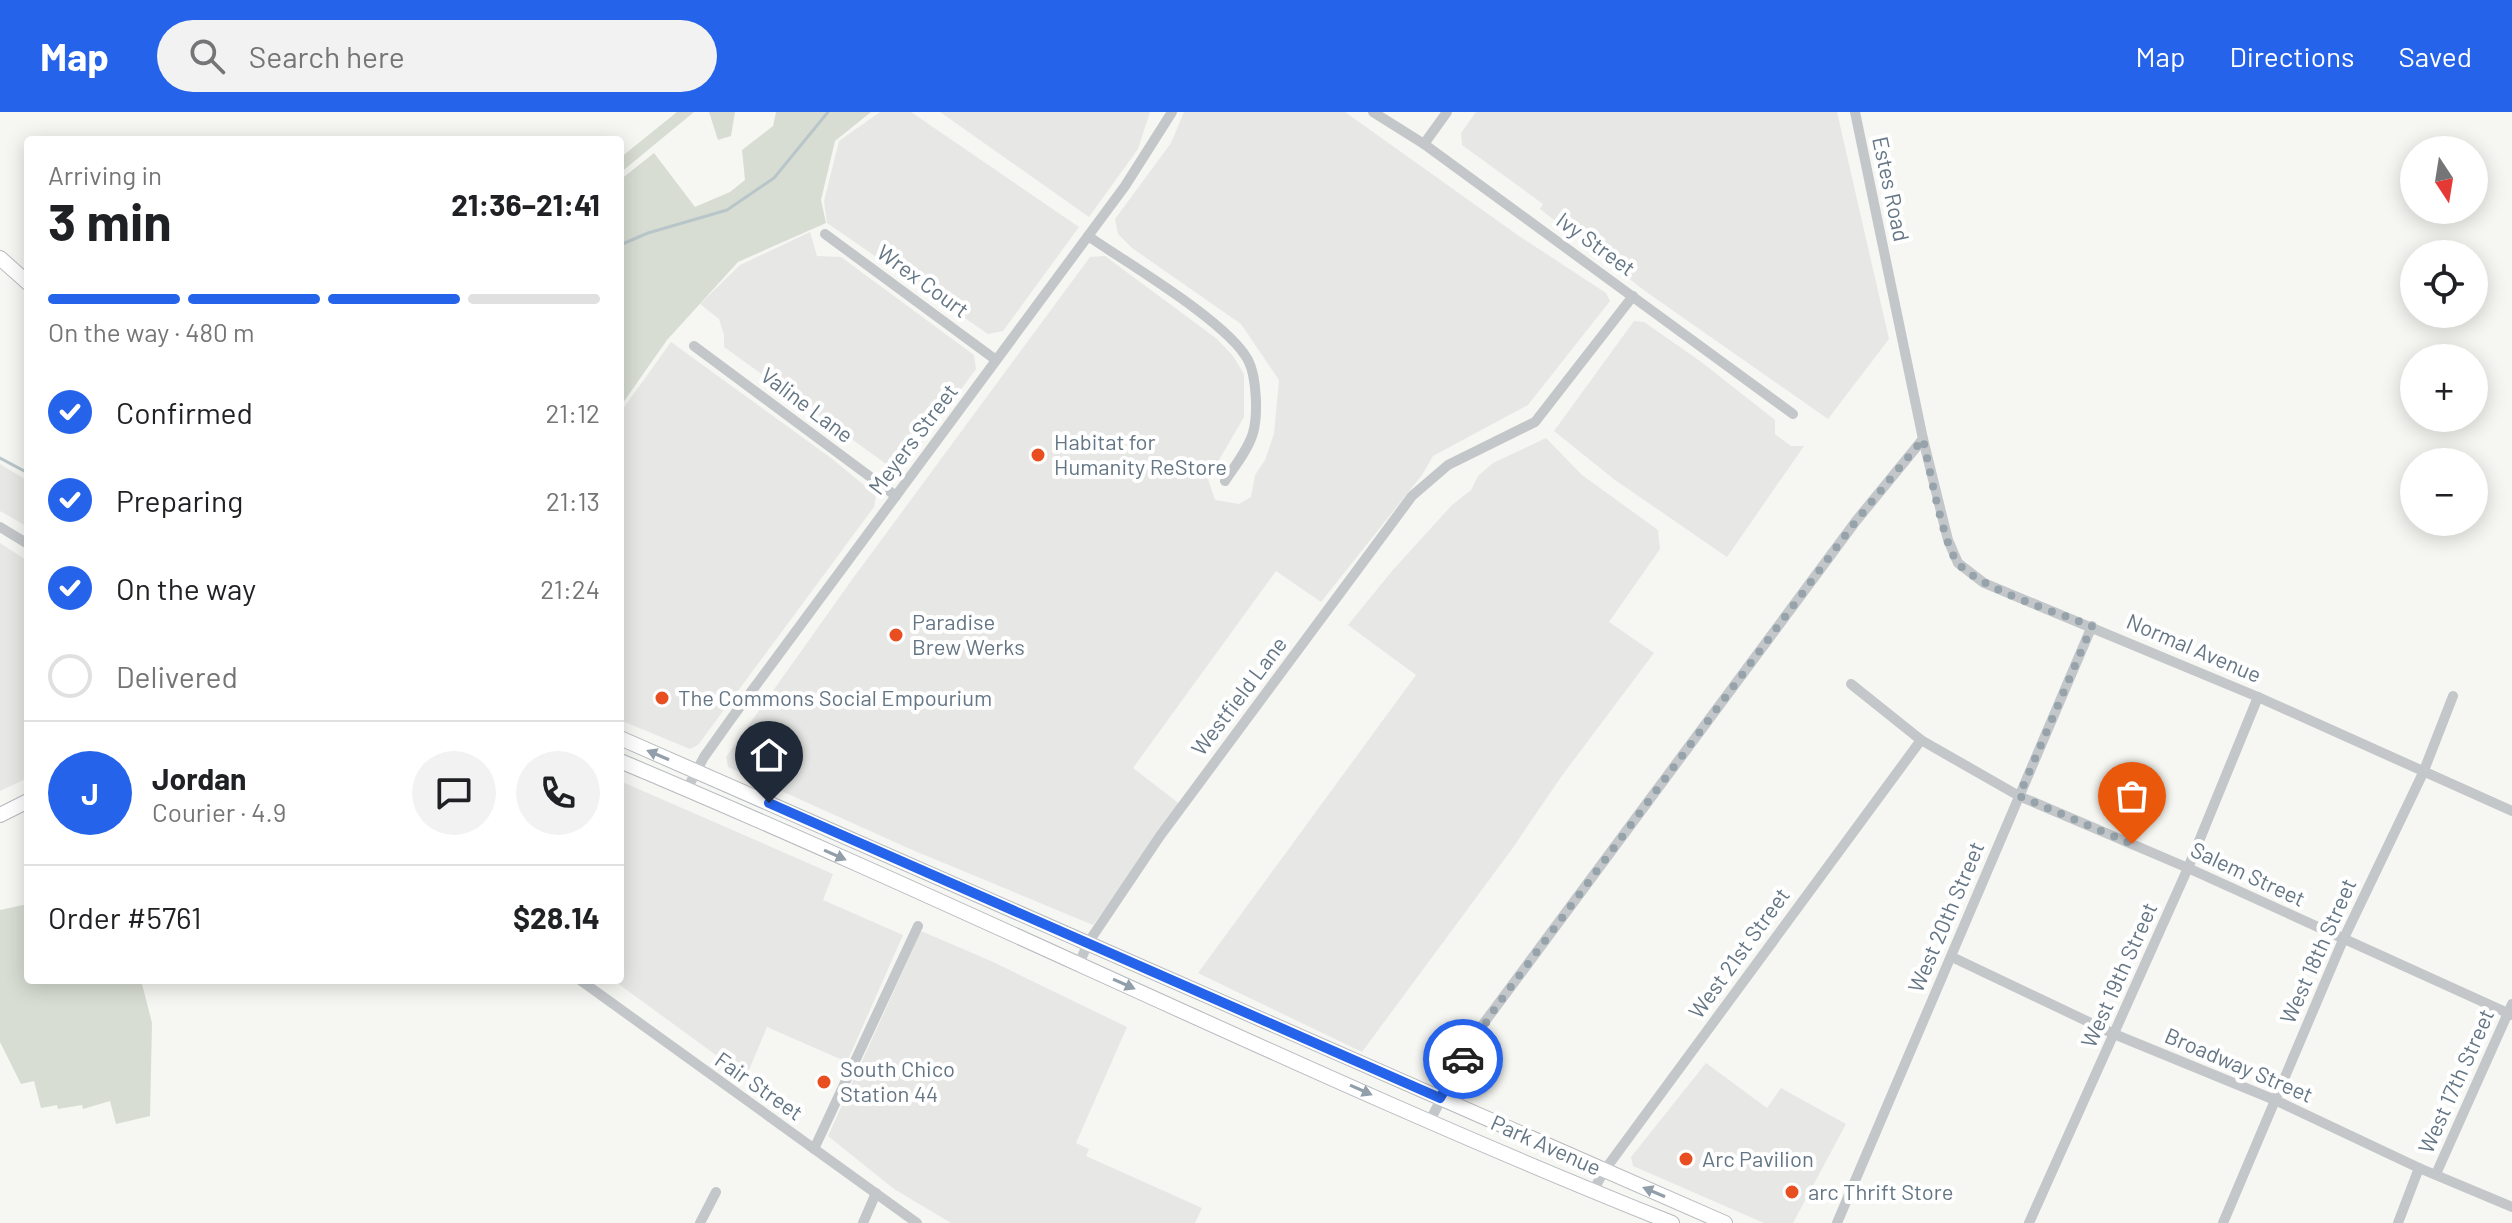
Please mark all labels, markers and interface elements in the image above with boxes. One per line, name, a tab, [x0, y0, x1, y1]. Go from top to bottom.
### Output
search box	[157, 20, 717, 92]
text: Map	[40, 33, 109, 79]
icon: search	[185, 34, 229, 78]
text: Search here	[249, 38, 405, 74]
text: Map	[2136, 39, 2185, 73]
text: Directions	[2229, 39, 2355, 73]
text: Saved	[2399, 39, 2472, 73]
street label: Estes Road	[1868, 134, 1916, 244]
north arrow	[2400, 136, 2488, 224]
map controls	[2400, 136, 2488, 536]
text: Arriving in	[48, 159, 162, 190]
text: 21:36–21:41	[451, 186, 600, 222]
text: 3 min	[48, 189, 172, 251]
street label: Ivy Street	[1552, 206, 1641, 280]
street label: Wrex Court	[873, 238, 974, 322]
button: locate	[2400, 240, 2488, 328]
text: On the way · 480 m	[48, 316, 254, 347]
button: +	[2400, 344, 2488, 432]
street label: Valine Lane	[756, 361, 859, 447]
street label: Meyers Street	[862, 378, 962, 499]
icon: check	[48, 390, 92, 434]
text: Confirmed	[116, 394, 253, 430]
text: 21:12	[545, 397, 600, 428]
place label: Habitat for Humanity ReStore	[1054, 428, 1227, 479]
marker: Habitat for Humanity ReStore	[1029, 446, 1047, 464]
button: −	[2400, 448, 2488, 536]
icon: check	[48, 478, 92, 522]
text: Preparing	[116, 482, 243, 518]
text: 21:13	[546, 485, 600, 516]
icon: check	[48, 566, 92, 610]
text: On the way	[116, 570, 256, 606]
text: 21:24	[540, 573, 600, 604]
street label: Normal Avenue	[2123, 607, 2266, 687]
place label: Paradise Brew Werks	[912, 608, 1025, 659]
marker: Paradise Brew Werks	[887, 626, 905, 644]
street label: Westfield Lane	[1185, 631, 1291, 760]
text: Delivered	[116, 658, 238, 694]
place label: The Commons Social Empourium	[678, 684, 992, 710]
marker: The Commons Social Empourium	[653, 689, 671, 707]
pin	[735, 721, 803, 803]
icon: home	[747, 733, 791, 777]
one-way arrow	[646, 748, 670, 761]
button: chat	[412, 751, 496, 835]
button: phone	[516, 751, 600, 835]
text: Jordan	[152, 760, 247, 796]
pin	[2098, 762, 2166, 844]
icon: bag	[2110, 774, 2154, 818]
text: J	[81, 775, 99, 811]
text: Courier · 4.9	[152, 796, 286, 827]
street label: Salem Street	[2187, 835, 2310, 911]
street label: West 20th Street	[1902, 837, 1989, 996]
one-way arrow	[824, 848, 847, 861]
street label: West 18th Street	[2273, 874, 2361, 1027]
street label: West 21st Street	[1682, 882, 1794, 1023]
street label: West 19th Street	[2074, 898, 2162, 1051]
text: Order #5761	[48, 899, 202, 935]
text: $28.14	[513, 899, 600, 935]
one-way arrow	[1112, 977, 1136, 990]
street label: West 17th Street	[2412, 1004, 2499, 1157]
courier	[1423, 1019, 1503, 1099]
street label: Broadway Street	[2161, 1021, 2317, 1107]
icon: car	[1441, 1037, 1485, 1081]
street label: Fair Street	[711, 1046, 808, 1125]
place label: South Chico Station 44	[840, 1055, 955, 1106]
marker: South Chico Station 44	[815, 1073, 833, 1091]
one-way arrow	[1349, 1083, 1373, 1096]
street label: Park Avenue	[1487, 1108, 1605, 1180]
place label: Arc Pavilion	[1702, 1145, 1814, 1171]
marker: Arc Pavilion	[1677, 1150, 1695, 1168]
place label: arc Thrift Store	[1808, 1178, 1953, 1204]
marker: arc Thrift Store	[1783, 1183, 1801, 1201]
one-way arrow	[1642, 1186, 1666, 1199]

